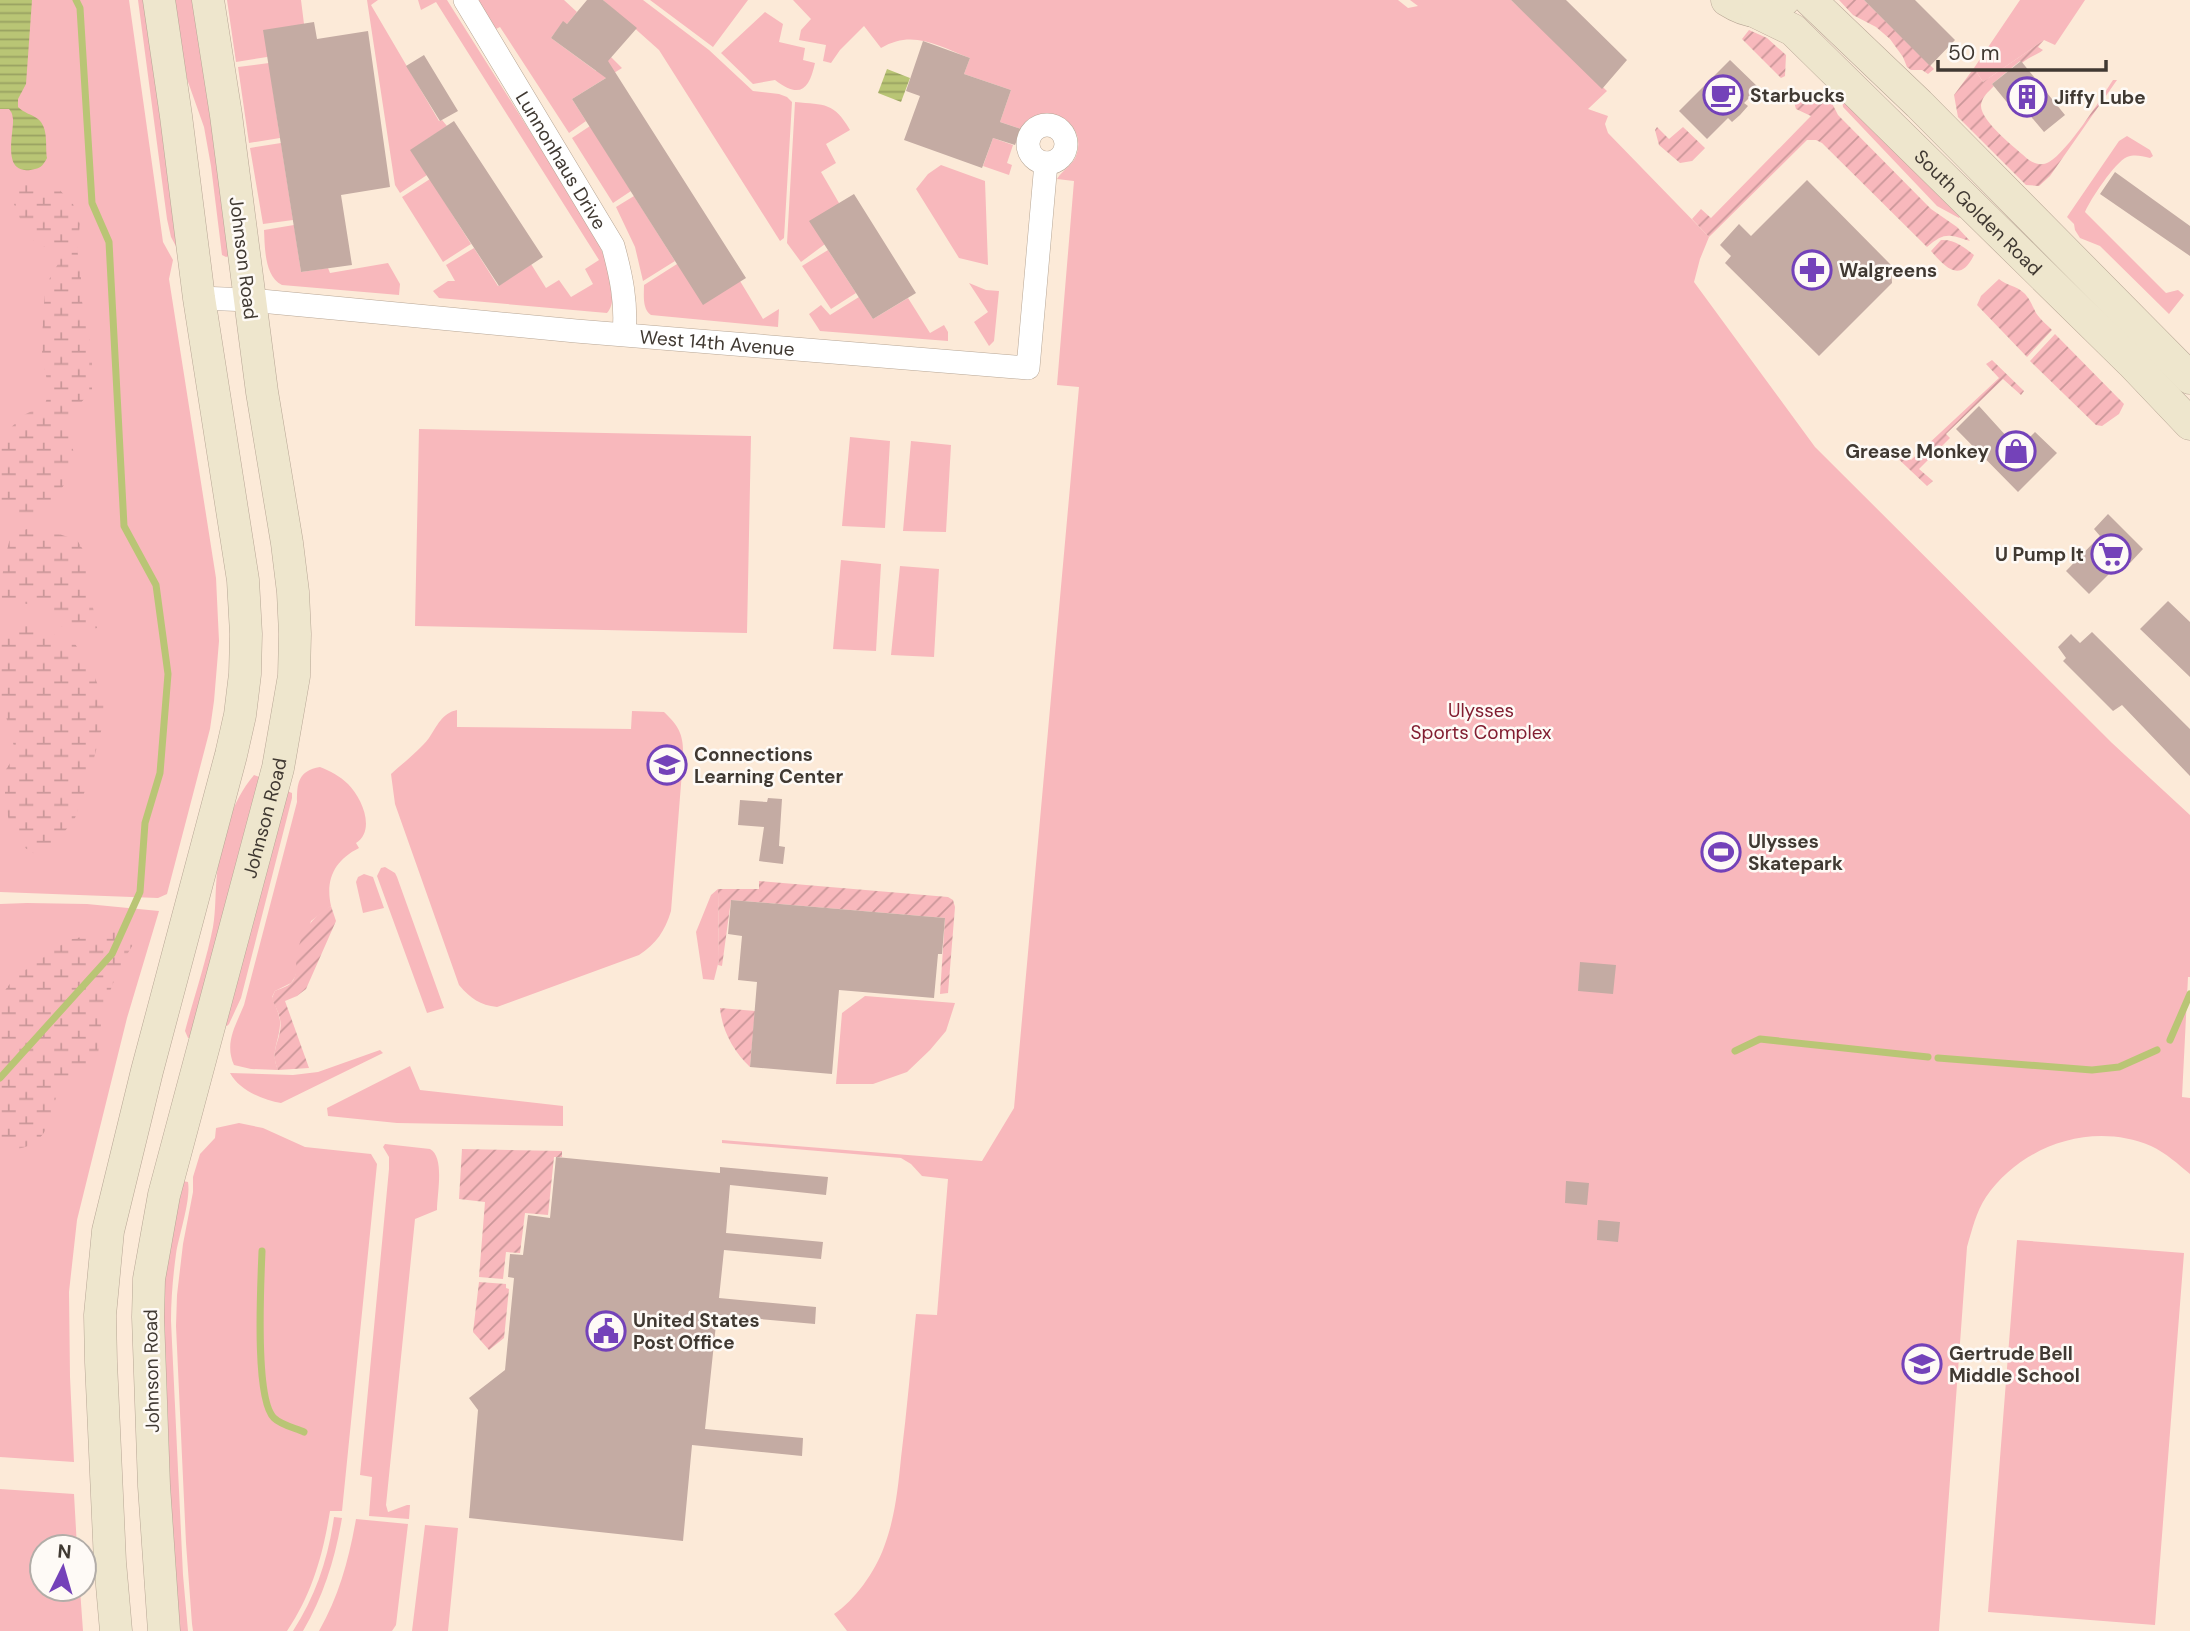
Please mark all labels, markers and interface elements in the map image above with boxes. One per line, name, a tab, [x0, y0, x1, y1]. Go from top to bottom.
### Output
scale bar	[1938, 28, 2106, 72]
text: 50 m	[1948, 39, 1999, 67]
cafe icon: Starbucks	[1702, 74, 1744, 116]
building icon: Jiffy Lube	[2006, 76, 2048, 118]
place label: Starbucks	[1750, 83, 1845, 108]
place label: Jiffy Lube	[2054, 85, 2146, 110]
street label: Lunnonhaus Drive	[510, 87, 612, 234]
street label: South Golden Road	[1909, 144, 2047, 281]
street label: Johnson Road	[224, 195, 263, 321]
pharmacy icon: Walgreens	[1791, 249, 1833, 291]
place label: Walgreens	[1839, 258, 1937, 283]
street label: West 14th Avenue	[639, 324, 795, 362]
shop icon: Grease Monkey	[1995, 430, 2037, 472]
place label: Grease Monkey	[1845, 439, 1990, 464]
supermarket icon: U Pump It	[2090, 533, 2132, 575]
place label: U Pump It	[1995, 542, 2084, 567]
park label: Ulysses Sports Complex	[1411, 698, 1552, 745]
place label: Connections Learning Center	[694, 742, 844, 789]
school or university icon: Connections Learning Center	[646, 744, 688, 786]
street label: Johnson Road	[237, 756, 293, 881]
place label: Ulysses Skatepark	[1748, 829, 1843, 876]
sports icon: Ulysses Skatepark	[1700, 831, 1742, 873]
place label: United States Post Office	[633, 1308, 760, 1355]
street label: Johnson Road	[138, 1309, 165, 1433]
public building icon: United States Post Office	[585, 1310, 627, 1352]
place label: Gertrude Bell Middle School	[1949, 1341, 2080, 1388]
school or university icon: Gertrude Bell Middle School	[1901, 1343, 1943, 1385]
north arrow	[28, 1533, 98, 1603]
text: N	[56, 1539, 72, 1565]

